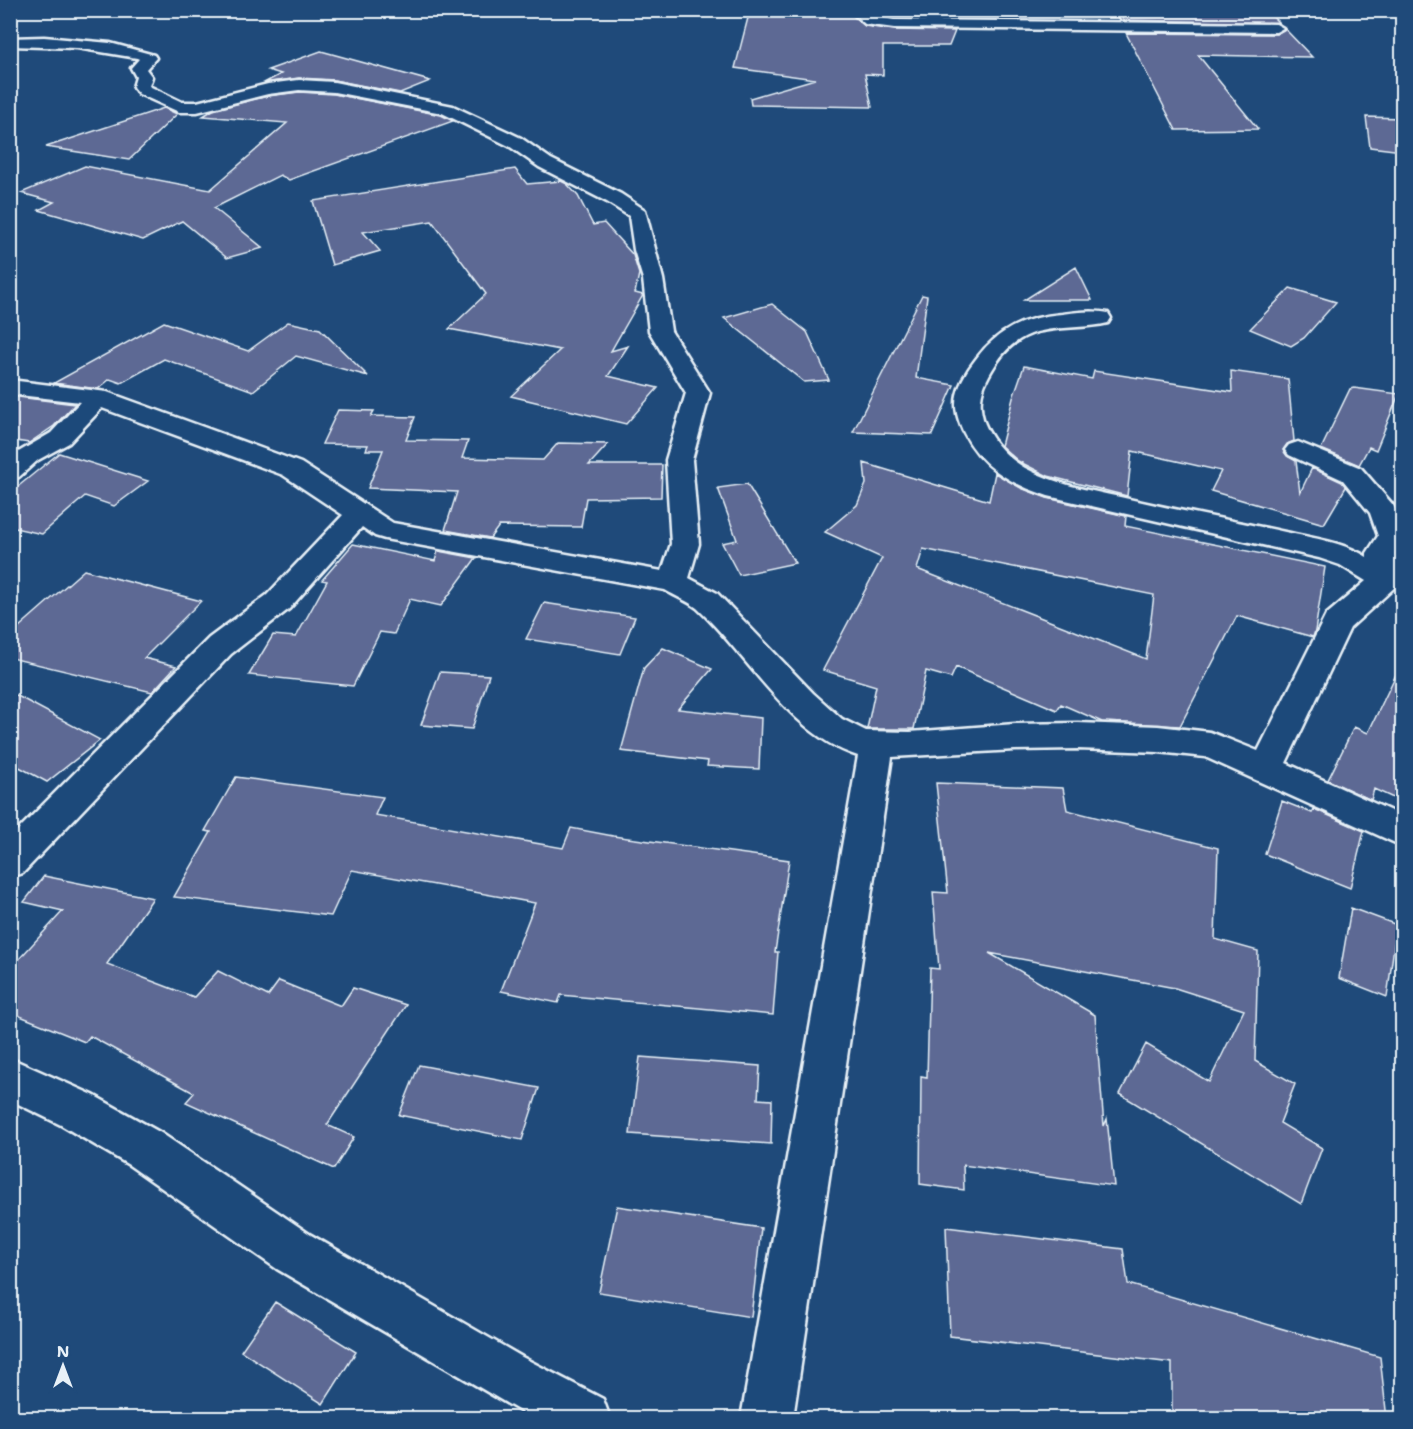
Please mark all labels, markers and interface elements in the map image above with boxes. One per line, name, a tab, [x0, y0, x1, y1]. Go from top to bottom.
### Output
north arrow	[33, 1336, 93, 1396]
text: N	[57, 1341, 69, 1362]

